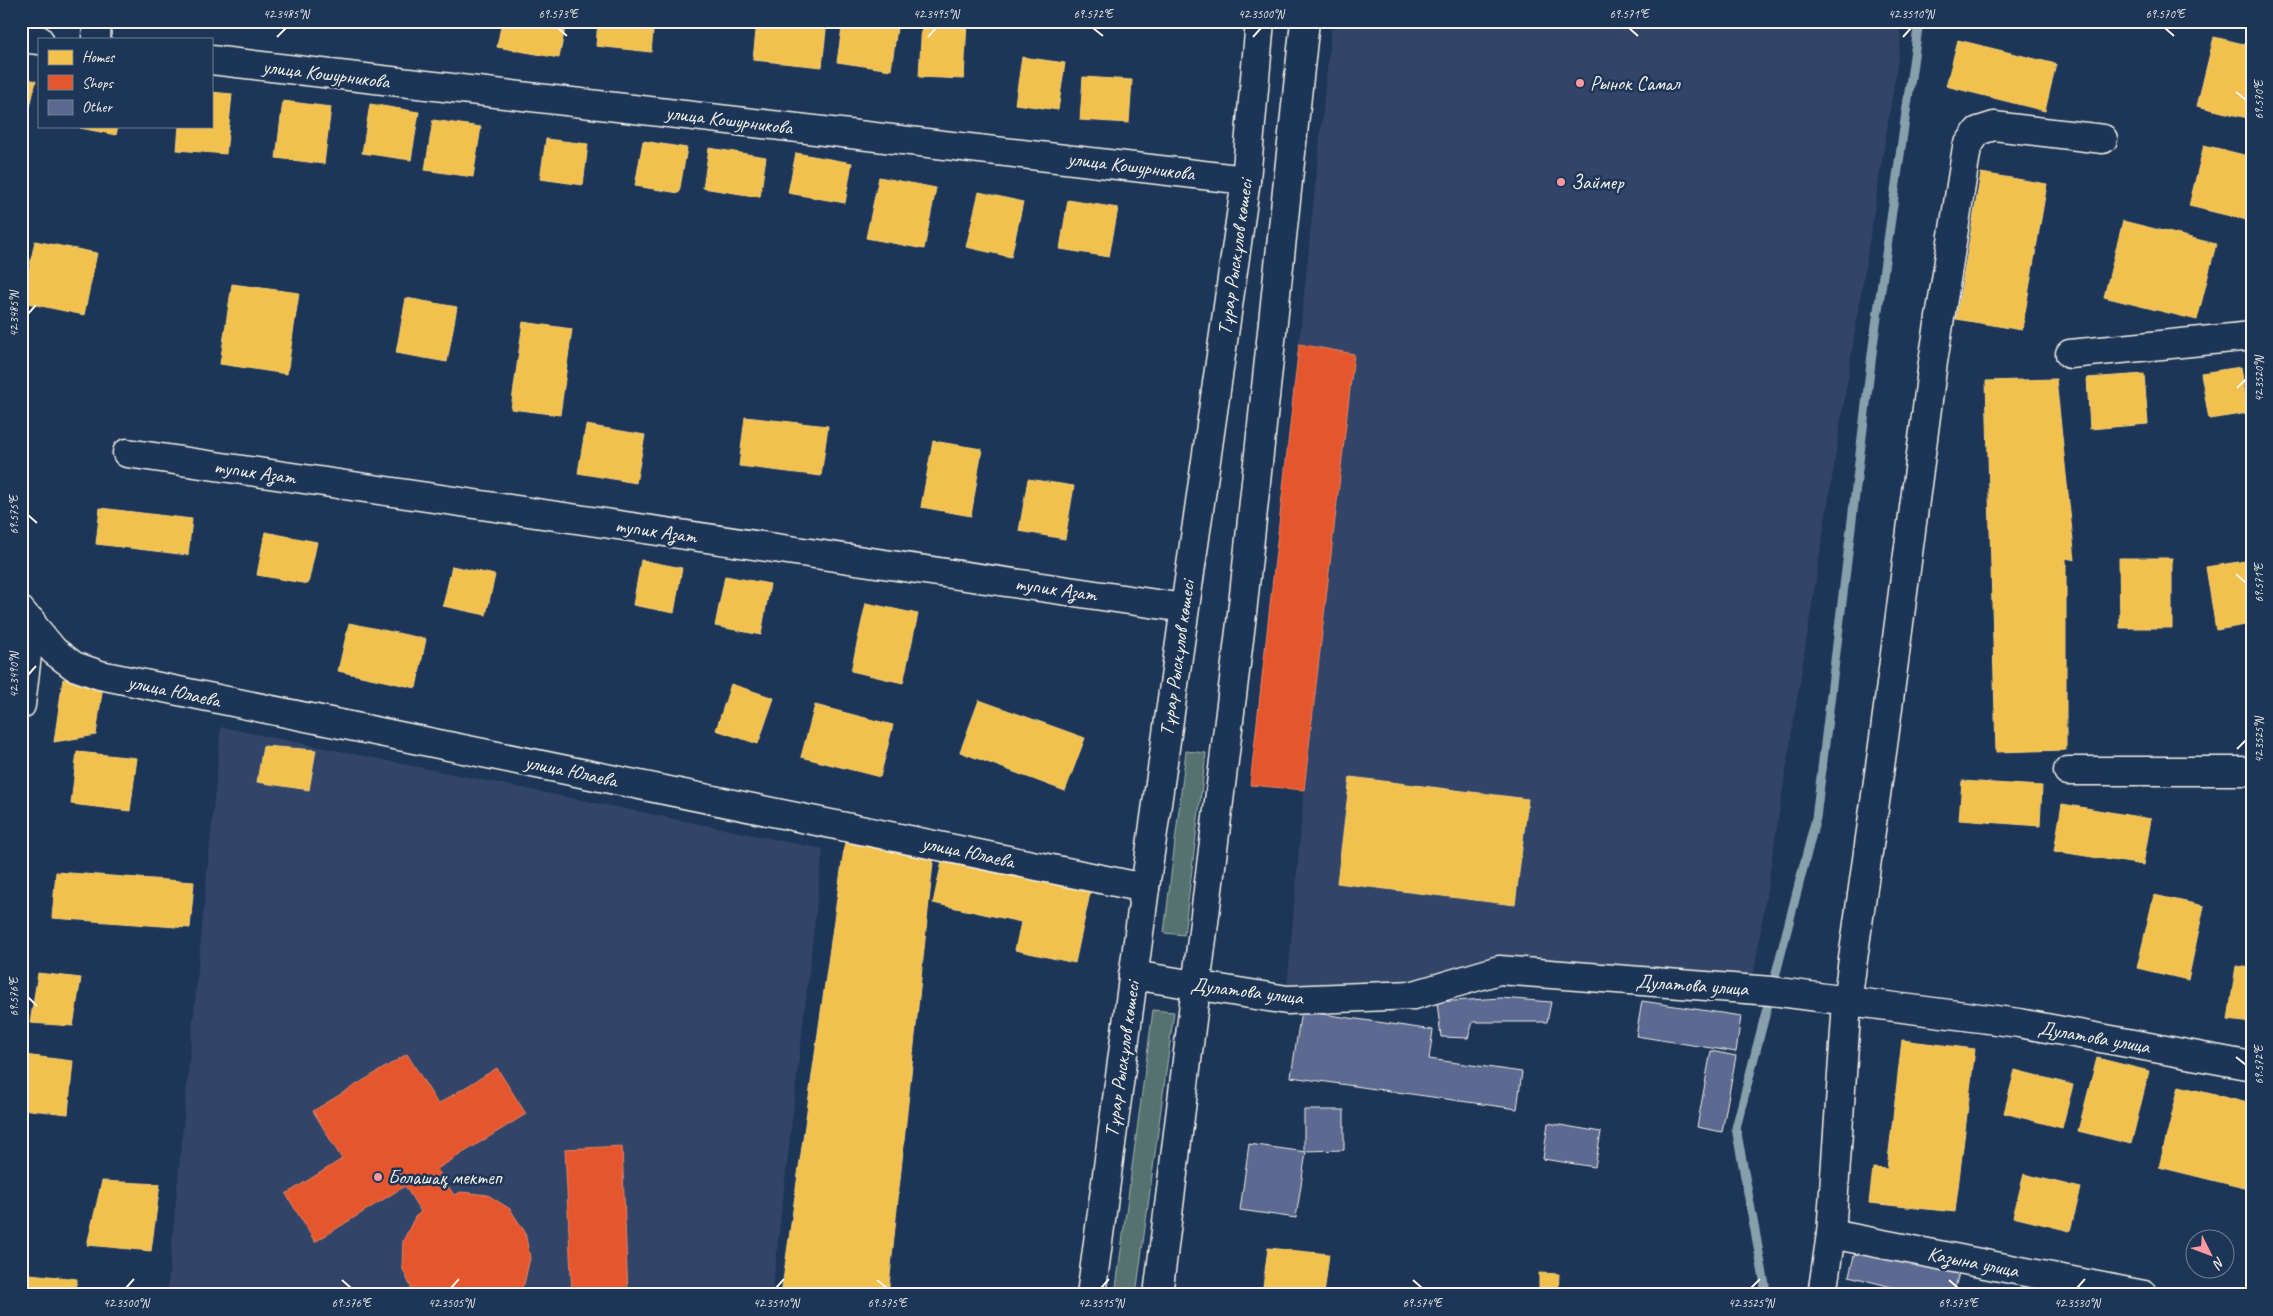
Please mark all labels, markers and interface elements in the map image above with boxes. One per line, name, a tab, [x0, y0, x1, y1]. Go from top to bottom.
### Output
text: 42.3485°N	[263, 6, 310, 22]
text: 69.573°E	[538, 6, 579, 22]
text: 42.3495°N	[913, 6, 960, 22]
text: 69.572°E	[1073, 6, 1114, 22]
text: 42.3500°N	[1238, 6, 1285, 22]
text: 69.571°E	[1609, 6, 1650, 22]
text: 42.3510°N	[1888, 6, 1935, 22]
text: 69.570°E	[2145, 6, 2186, 22]
legend	[38, 38, 212, 128]
text: Homes	[82, 48, 116, 67]
street label: улица Кошурникова	[260, 54, 393, 94]
place label: Рынок Самал	[1590, 71, 1682, 96]
text: Shops	[82, 74, 115, 93]
marker: Рынок Самал	[1574, 77, 1586, 89]
text: 69.570°E	[2251, 79, 2267, 120]
text: Other	[82, 98, 113, 117]
street label: улица Кошурникова	[663, 100, 796, 140]
street label: улица Кошурникова	[1065, 146, 1198, 186]
place label: Займер	[1571, 170, 1625, 195]
street label: Тұрар Рыскұлов көшесі	[1212, 175, 1259, 336]
marker: Займер	[1555, 176, 1567, 188]
text: 42.3485°N	[6, 290, 22, 337]
text: 42.3520°N	[2251, 355, 2267, 402]
street label: тупик Азат	[212, 454, 299, 491]
text: 69.575°E	[6, 494, 22, 535]
street label: тупик Азат	[613, 513, 700, 550]
text: 69.571°E	[2251, 562, 2267, 603]
street label: тупик Азат	[1013, 571, 1100, 608]
street label: Тұрар Рыскұлов көшесі	[1154, 576, 1201, 737]
text: 42.3490°N	[6, 651, 22, 698]
street label: улица Юлаева	[125, 669, 224, 713]
text: 42.3525°N	[2251, 716, 2267, 763]
street label: улица Юлаева	[522, 749, 621, 793]
street label: улица Юлаева	[919, 830, 1018, 874]
street label: Дулатова улица	[1635, 969, 1750, 1001]
street label: Дулатова улица	[1190, 972, 1306, 1010]
text: 69.576°E	[6, 976, 22, 1017]
street label: Тұрар Рыскұлов көшесі	[1099, 977, 1146, 1138]
street label: Дулатова улица	[2036, 1015, 2153, 1059]
text: 69.572°E	[2251, 1044, 2267, 1085]
place label: Болашақ мектеп	[388, 1165, 503, 1190]
marker: Болашақ мектеп	[372, 1171, 384, 1183]
north arrow	[2186, 1228, 2236, 1278]
street label: Казына улица	[1925, 1241, 2022, 1284]
text: N	[2209, 1253, 2229, 1273]
text: 42.3500°N	[103, 1295, 150, 1311]
text: 69.576°E	[331, 1295, 372, 1311]
text: 42.3505°N	[428, 1295, 475, 1311]
text: 42.3510°N	[753, 1295, 800, 1311]
text: 69.575°E	[867, 1295, 908, 1311]
text: 42.3515°N	[1078, 1295, 1125, 1311]
text: 69.574°E	[1402, 1295, 1443, 1311]
text: 42.3525°N	[1728, 1295, 1775, 1311]
text: 69.573°E	[1938, 1295, 1979, 1311]
text: 42.3530°N	[2054, 1295, 2101, 1311]

